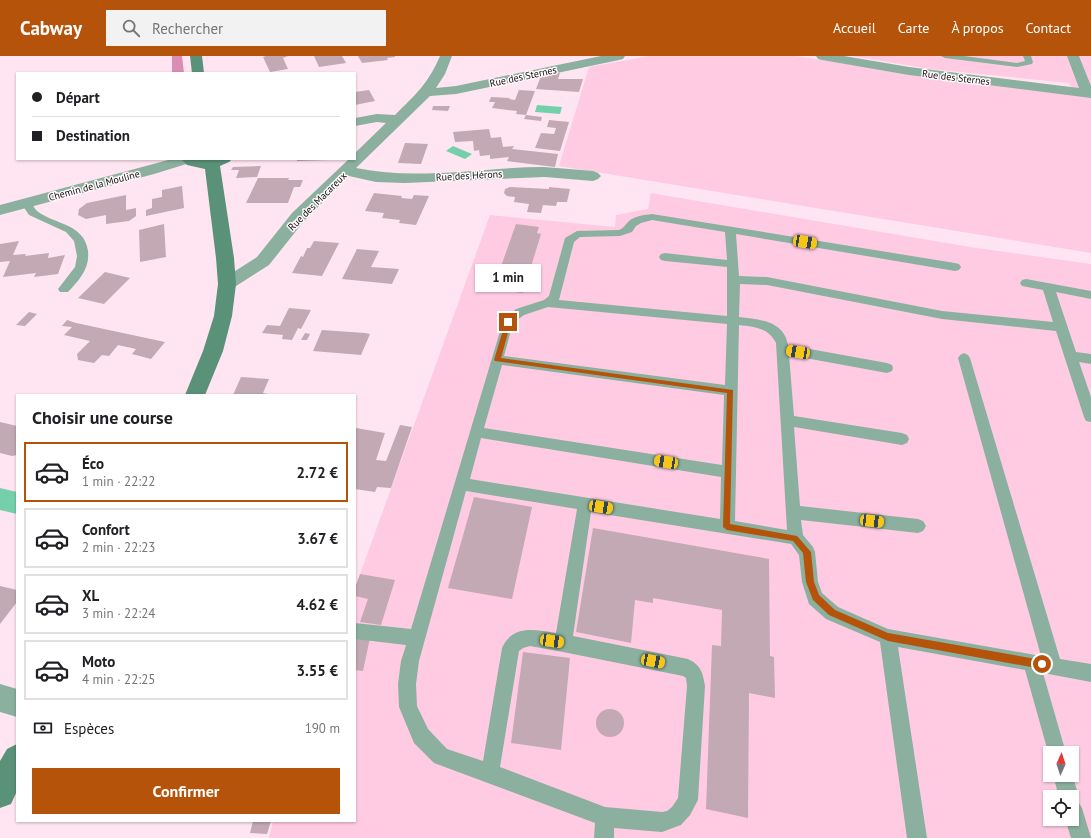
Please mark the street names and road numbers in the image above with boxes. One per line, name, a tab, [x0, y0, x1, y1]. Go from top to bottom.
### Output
street label: Rue des Sternes	[488, 63, 558, 90]
street label: Rue des Sternes	[921, 67, 991, 88]
street label: Chemin de la Mouline	[47, 167, 141, 204]
street label: Rue des Hérons	[435, 167, 503, 184]
street label: Rue des Macareux	[285, 169, 349, 233]

